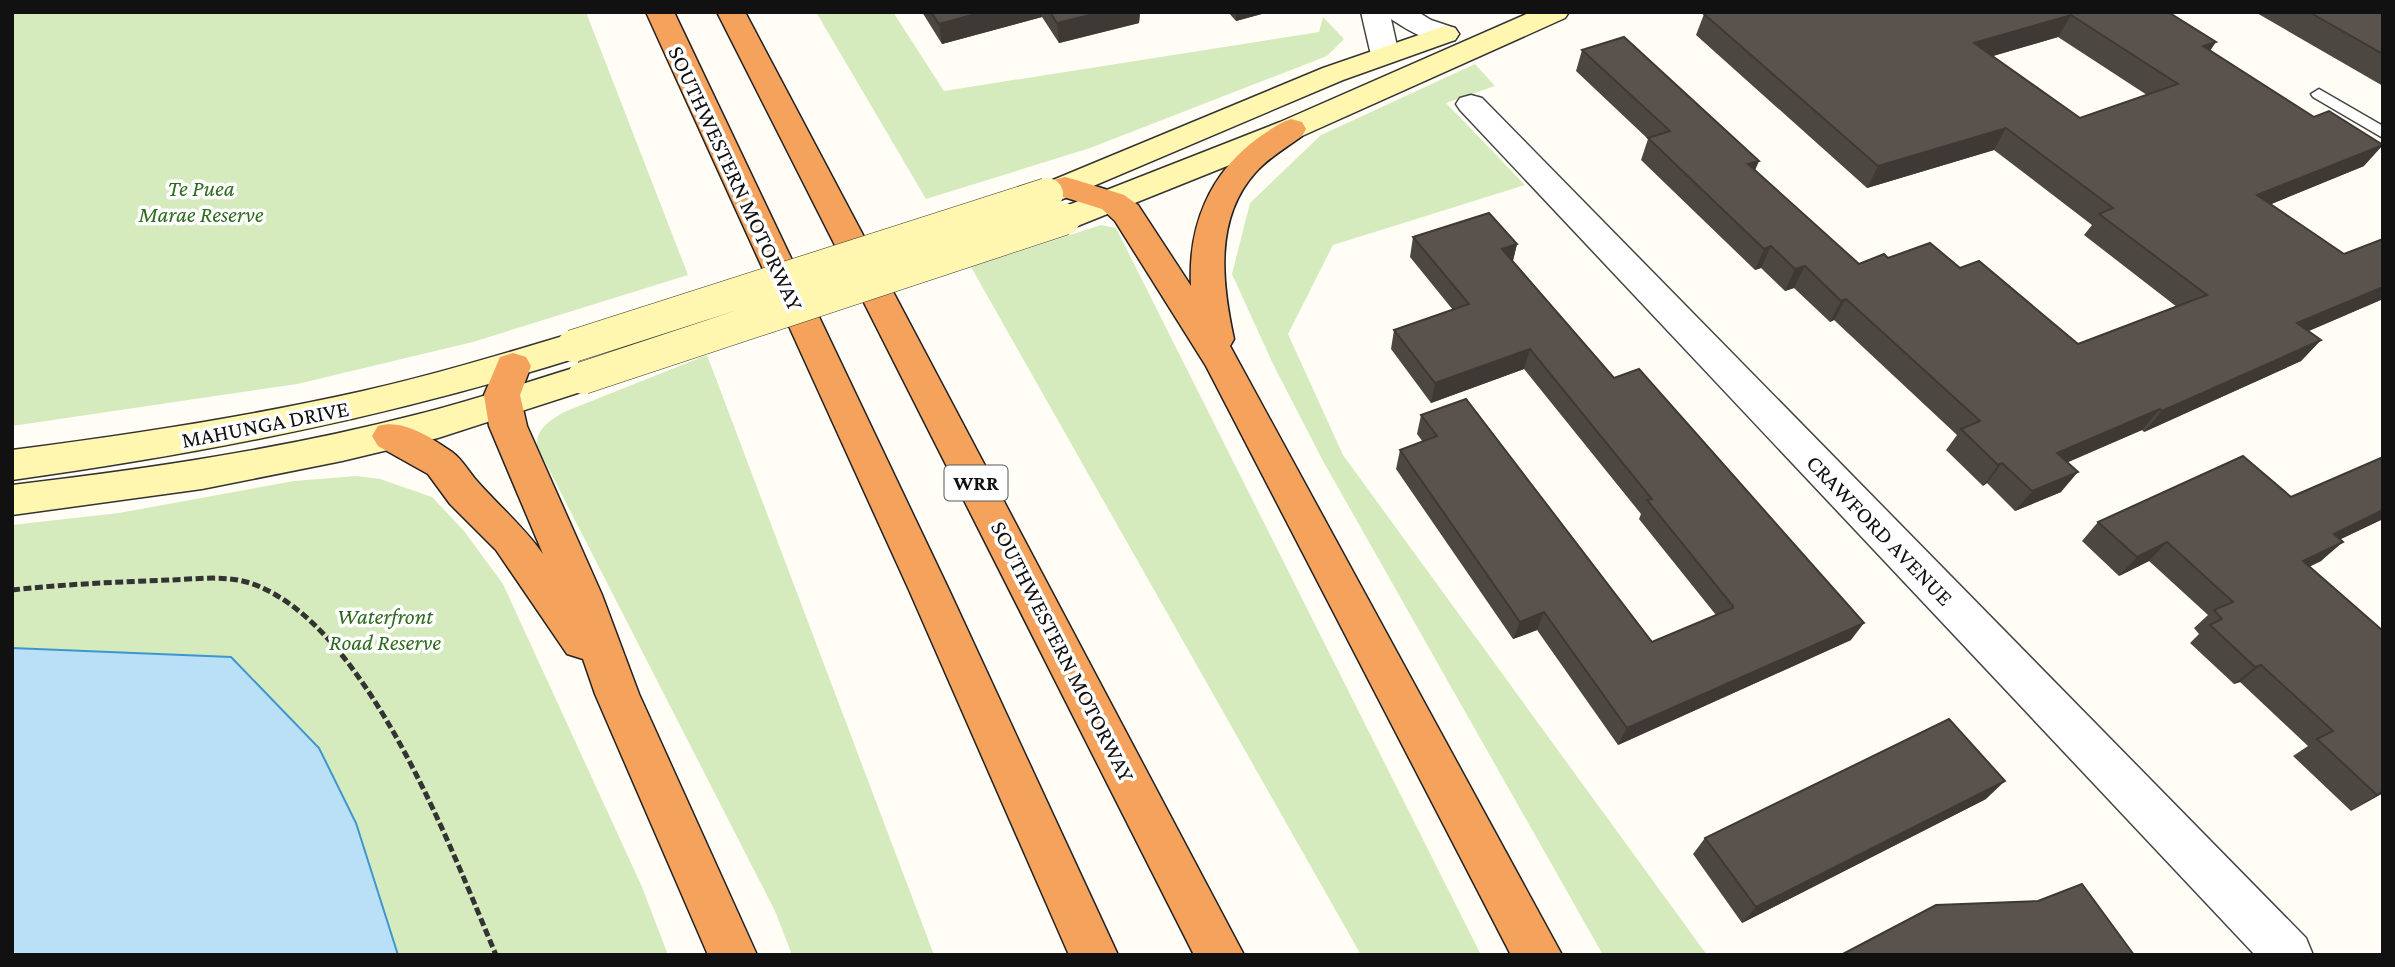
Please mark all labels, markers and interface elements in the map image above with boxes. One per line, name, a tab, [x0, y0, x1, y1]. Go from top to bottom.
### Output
street label: SOUTHWESTERN MOTORWAY	[663, 42, 809, 315]
park label: Te Puea Marae Reserve	[137, 175, 264, 227]
street label: MAHUNGA DRIVE	[179, 395, 351, 453]
street label: CRAWFORD AVENUE	[1801, 449, 1959, 611]
road number: WRR	[944, 466, 1007, 500]
street label: SOUTHWESTERN MOTORWAY	[986, 516, 1141, 786]
park label: Waterfront Road Reserve	[329, 603, 441, 655]

